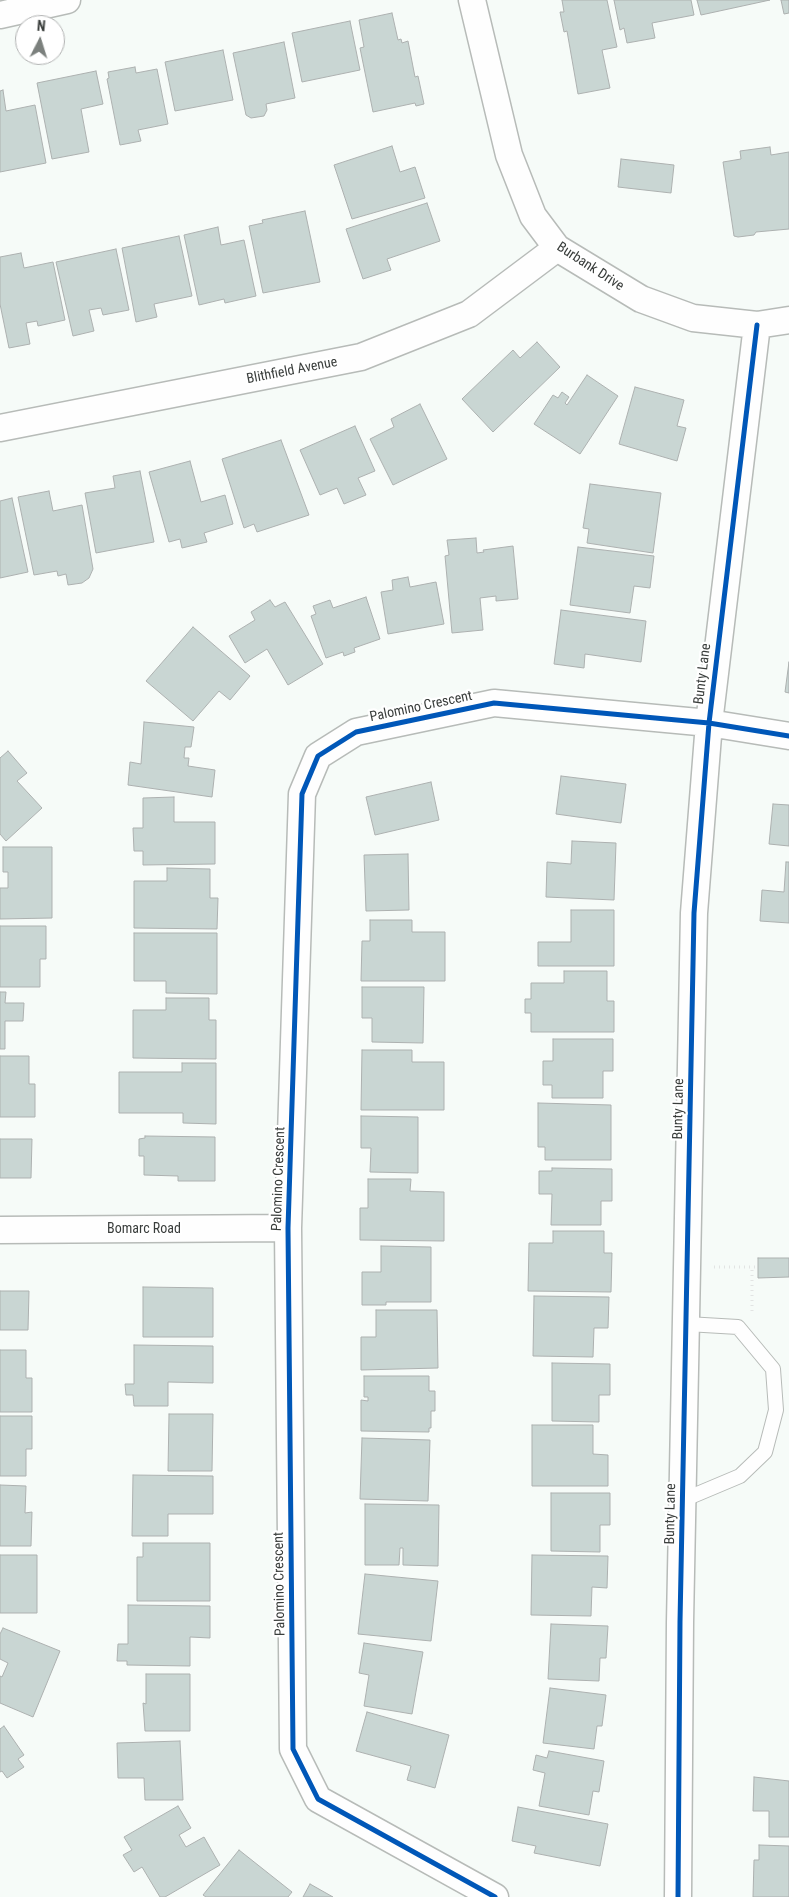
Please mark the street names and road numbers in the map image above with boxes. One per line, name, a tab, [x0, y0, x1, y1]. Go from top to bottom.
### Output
street label: Burbank Drive	[553, 239, 627, 295]
street label: Blithfield Avenue	[245, 354, 339, 388]
street label: Bunty Lane	[691, 643, 715, 705]
street label: Palomino Crescent	[368, 688, 474, 726]
street label: Bunty Lane	[670, 1078, 688, 1140]
street label: Palomino Crescent	[269, 1127, 289, 1231]
street label: Bomarc Road	[107, 1221, 181, 1237]
street label: Bunty Lane	[662, 1483, 680, 1545]
street label: Palomino Crescent	[271, 1532, 289, 1636]

